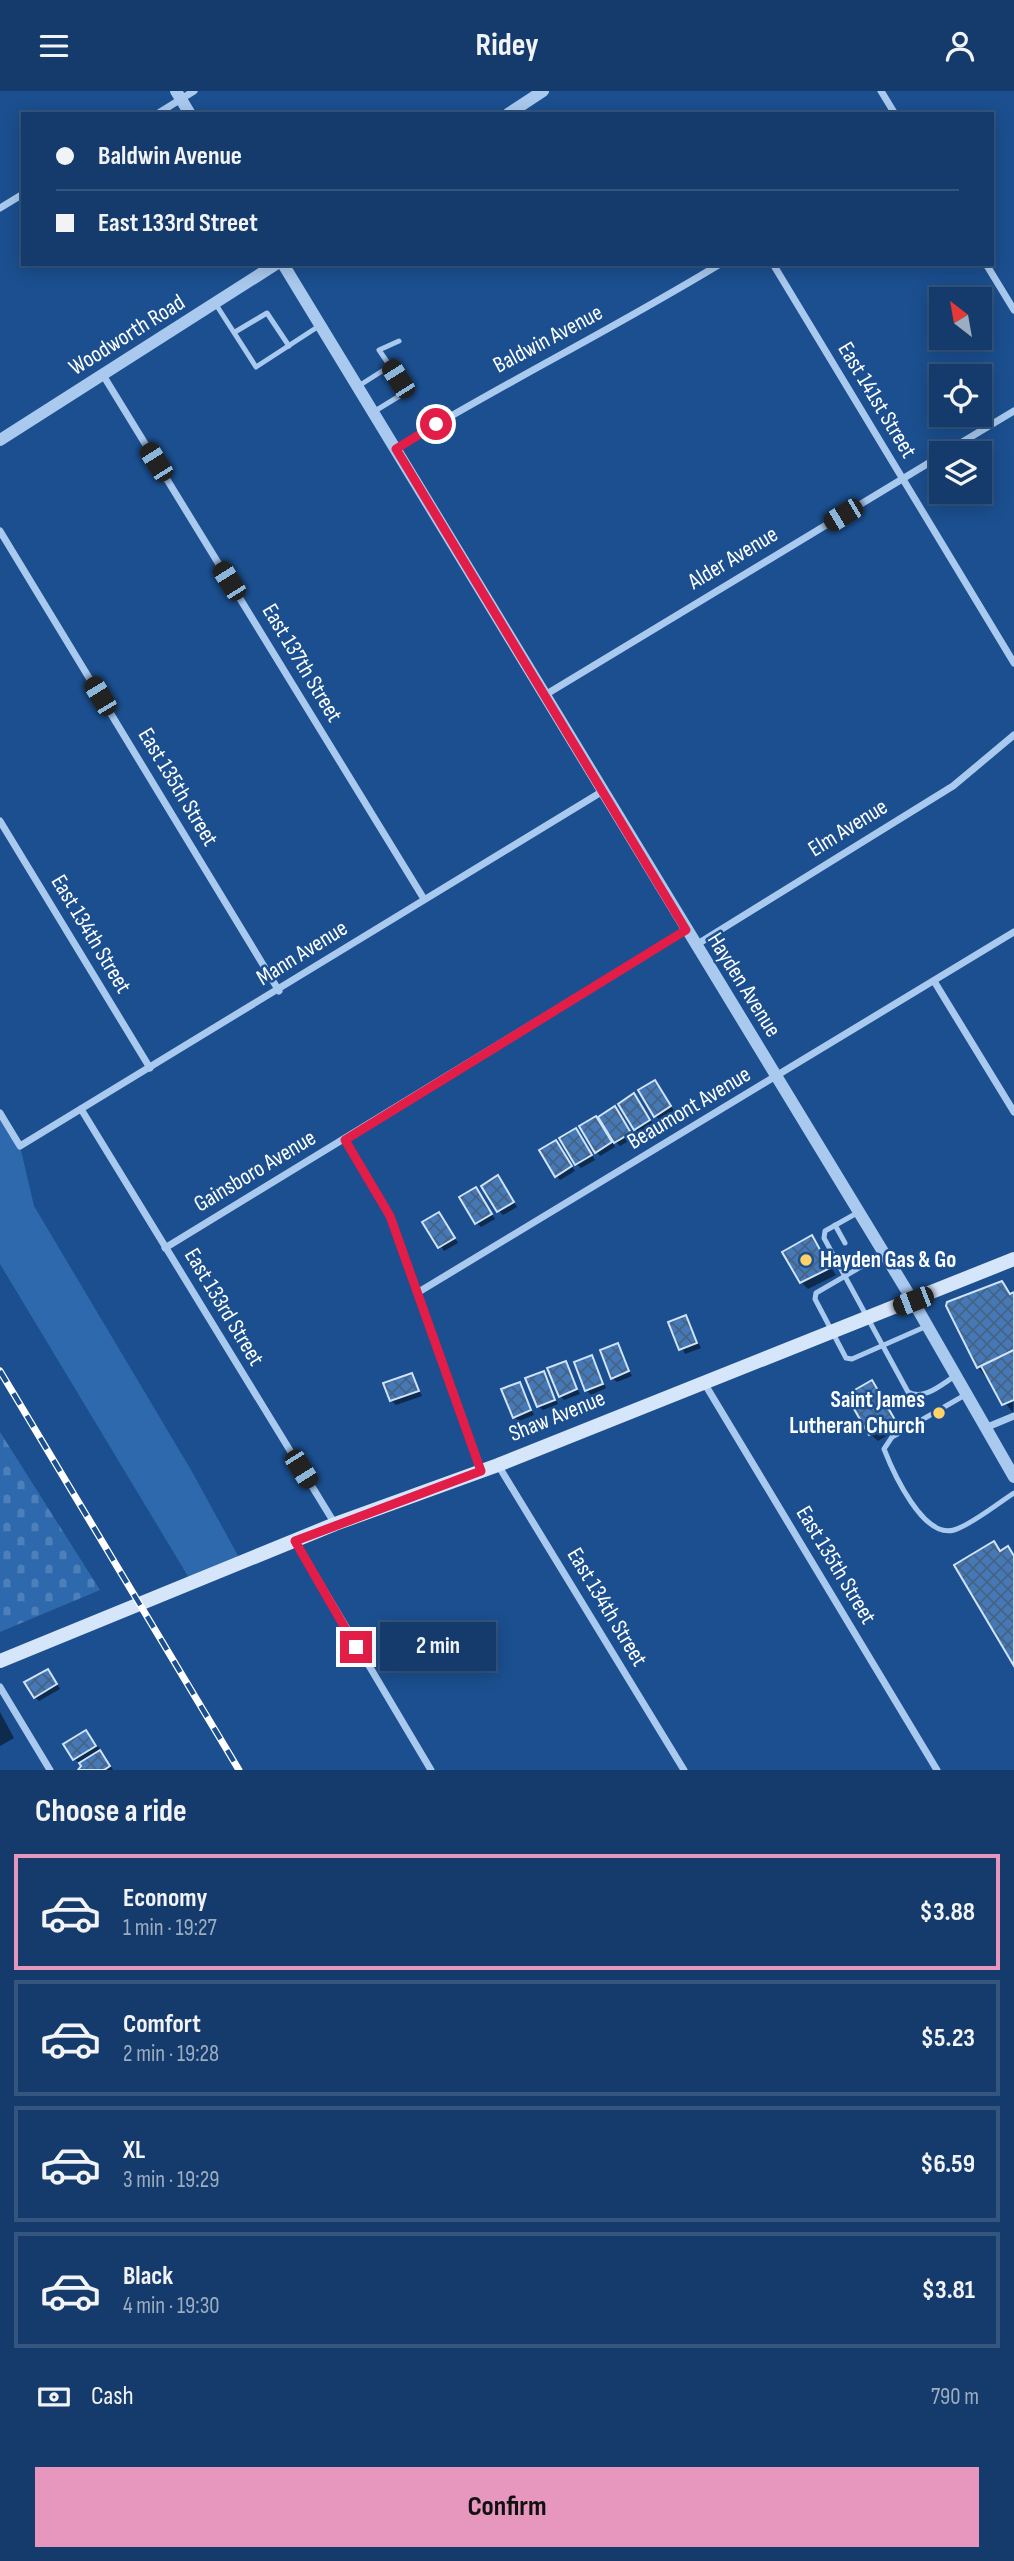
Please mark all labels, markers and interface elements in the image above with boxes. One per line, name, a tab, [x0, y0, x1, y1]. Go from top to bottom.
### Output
text: Ridey	[476, 26, 538, 65]
icon: menu	[35, 27, 73, 65]
icon: person	[941, 27, 979, 65]
text: Baldwin Avenue	[98, 141, 242, 172]
text: East 133rd Street	[98, 208, 258, 239]
north arrow	[929, 287, 992, 350]
map controls	[929, 287, 992, 504]
street label: Woodworth Road	[64, 288, 190, 382]
street label: Baldwin Avenue	[488, 298, 608, 380]
street label: East 141st Street	[831, 337, 923, 463]
car	[378, 356, 419, 402]
button: locate	[929, 364, 992, 427]
route start	[420, 408, 452, 440]
car	[136, 439, 177, 485]
button: layers	[929, 441, 992, 504]
car	[820, 495, 867, 535]
street label: Alder Avenue	[682, 520, 783, 596]
car	[209, 558, 250, 604]
street label: East 137th Street	[256, 599, 348, 727]
car	[81, 673, 120, 719]
street label: East 135th Street	[132, 723, 224, 851]
street label: Elm Avenue	[803, 793, 893, 863]
street label: East 134th Street	[45, 870, 137, 998]
street label: Mann Avenue	[251, 914, 353, 992]
street label: Hayden Avenue	[701, 928, 787, 1042]
street label: Beaumont Avenue	[622, 1060, 756, 1156]
street label: Gainsboro Avenue	[189, 1124, 321, 1218]
street label: East 133rd Street	[178, 1243, 270, 1371]
place label: Hayden Gas & Go	[820, 1246, 956, 1274]
marker: Hayden Gas & Go	[798, 1252, 814, 1268]
car	[890, 1284, 937, 1318]
street label: Shaw Avenue	[505, 1384, 609, 1448]
place label: Saint James Lutheran Church	[789, 1386, 925, 1440]
marker: Saint James Lutheran Church	[931, 1405, 947, 1421]
car	[281, 1446, 322, 1492]
street label: East 135th Street	[790, 1501, 882, 1629]
street label: East 134th Street	[561, 1543, 653, 1671]
callout: 2 min	[380, 1623, 496, 1671]
route end	[340, 1631, 372, 1663]
text: 2 min	[416, 1632, 460, 1660]
text: Choose a ride	[35, 1792, 187, 1831]
icon: car	[39, 1881, 102, 1944]
text: Economy	[123, 1883, 207, 1914]
text: $3.88	[920, 1897, 975, 1928]
text: 1 min · 19:27	[123, 1914, 217, 1942]
icon: car	[39, 2007, 102, 2070]
text: Comfort	[123, 2009, 201, 2040]
text: $5.23	[921, 2023, 975, 2054]
text: 2 min · 19:28	[123, 2040, 219, 2068]
icon: car	[39, 2133, 102, 2196]
text: XL	[123, 2135, 145, 2166]
text: $6.59	[920, 2149, 975, 2180]
text: 3 min · 19:29	[123, 2166, 219, 2194]
icon: car	[39, 2259, 102, 2322]
text: Black	[123, 2261, 173, 2292]
text: $3.81	[922, 2275, 975, 2306]
text: 4 min · 19:30	[123, 2292, 220, 2320]
icon: cash	[35, 2378, 73, 2416]
text: Cash	[91, 2381, 134, 2412]
text: 790 m	[931, 2383, 979, 2411]
button: Confirm	[35, 2467, 979, 2547]

